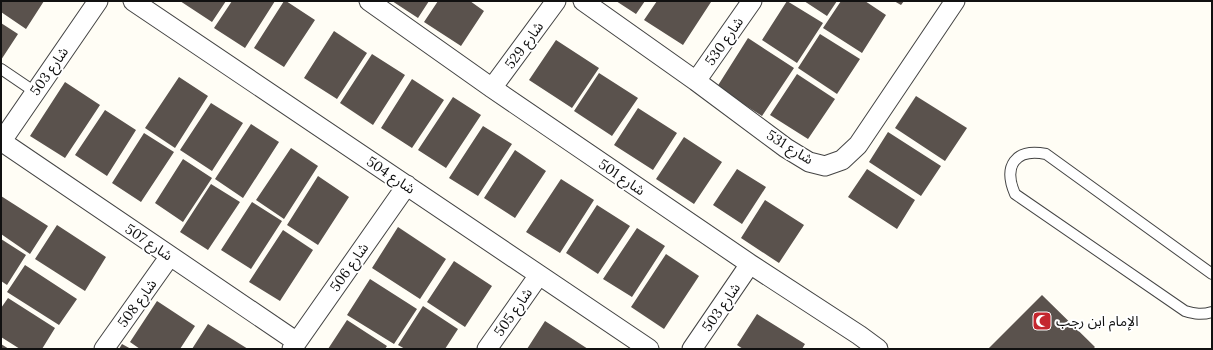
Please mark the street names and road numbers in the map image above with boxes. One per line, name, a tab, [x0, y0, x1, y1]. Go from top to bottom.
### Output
street label: شارع 530	[701, 13, 749, 70]
street label: شارع 529	[501, 18, 549, 73]
street label: شارع 503	[26, 43, 74, 100]
street label: شارع 531	[762, 126, 817, 170]
street label: شارع 504	[362, 152, 419, 199]
street label: شارع 501	[594, 155, 649, 201]
street label: شارع 507	[121, 220, 176, 266]
street label: شارع 506	[326, 239, 374, 296]
street label: شارع 508	[114, 275, 162, 332]
street label: شارع 503	[698, 279, 746, 336]
street label: شارع 505	[490, 284, 538, 341]

